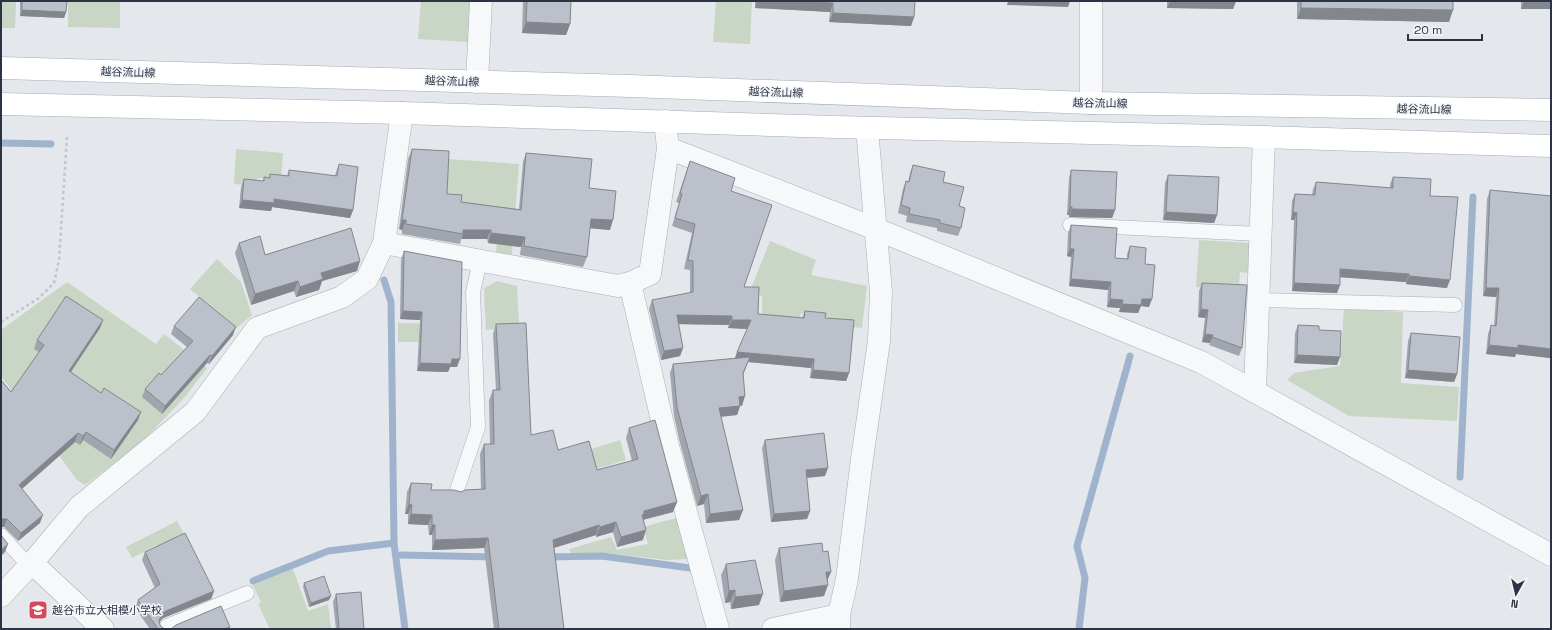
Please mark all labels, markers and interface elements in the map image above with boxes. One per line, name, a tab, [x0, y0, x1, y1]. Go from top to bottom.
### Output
scale bar	[1408, 16, 1482, 42]
text: 20 m	[1414, 22, 1442, 38]
street label: 越谷流山線	[100, 64, 156, 80]
street label: 越谷流山線	[424, 73, 480, 89]
street label: 越谷流山線	[748, 84, 804, 100]
street label: 越谷流山線	[1072, 96, 1128, 110]
street label: 越谷流山線	[1396, 102, 1452, 116]
north arrow	[1496, 574, 1536, 614]
text: N	[1510, 596, 1519, 611]
school or university icon: 越谷市立大相模小学校	[27, 599, 49, 621]
place label: 越谷市立大相模小学校	[52, 603, 162, 617]

